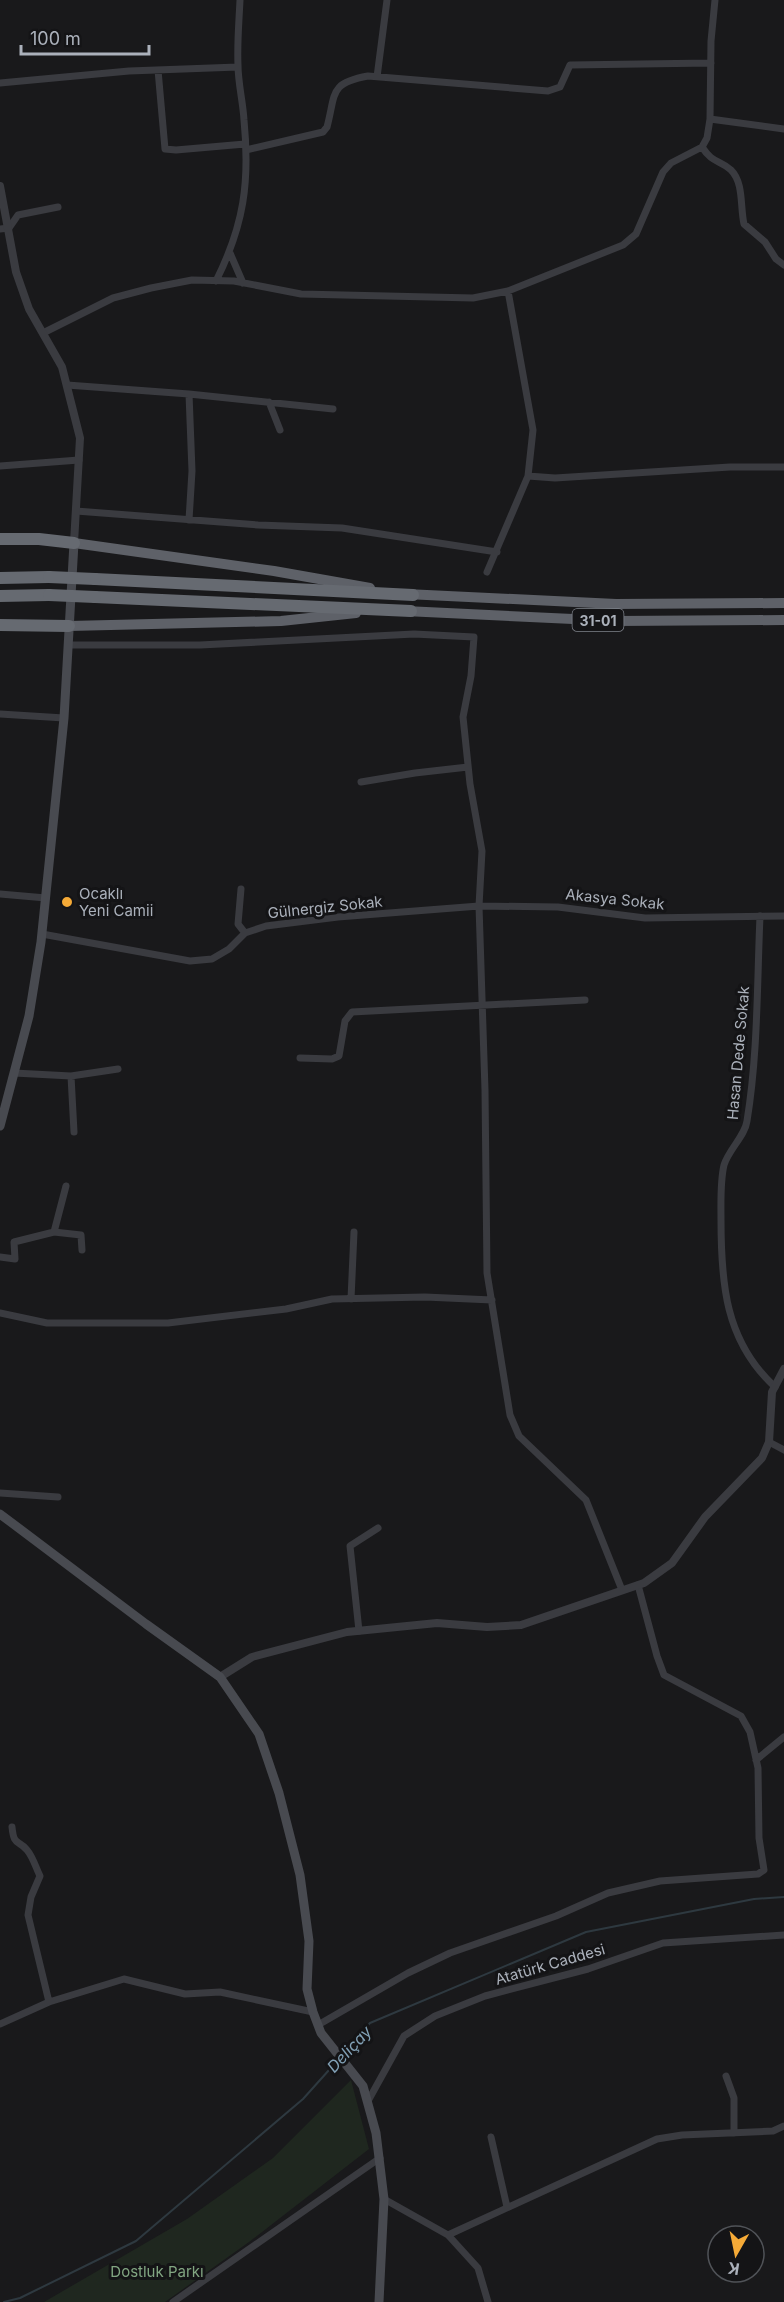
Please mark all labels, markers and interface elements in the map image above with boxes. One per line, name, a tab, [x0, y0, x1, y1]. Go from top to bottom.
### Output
scale bar	[21, 18, 148, 56]
text: 100 m	[30, 28, 81, 49]
road number: 31-01	[572, 609, 624, 631]
place label: Ocaklı Yeni Camii	[79, 884, 153, 920]
street label: Akasya Sokak	[565, 884, 666, 914]
street label: Gülnergiz Sokak	[267, 891, 384, 922]
marker: Ocaklı Yeni Camii	[60, 895, 74, 909]
street label: Hasan Dede Sokak	[723, 985, 753, 1121]
street label: Atatürk Caddesi	[493, 1939, 607, 1989]
water label: Deliçay	[323, 2021, 376, 2076]
north arrow	[706, 2224, 766, 2284]
text: K	[726, 2258, 741, 2280]
park label: Dostluk Parkı	[110, 2262, 204, 2281]

